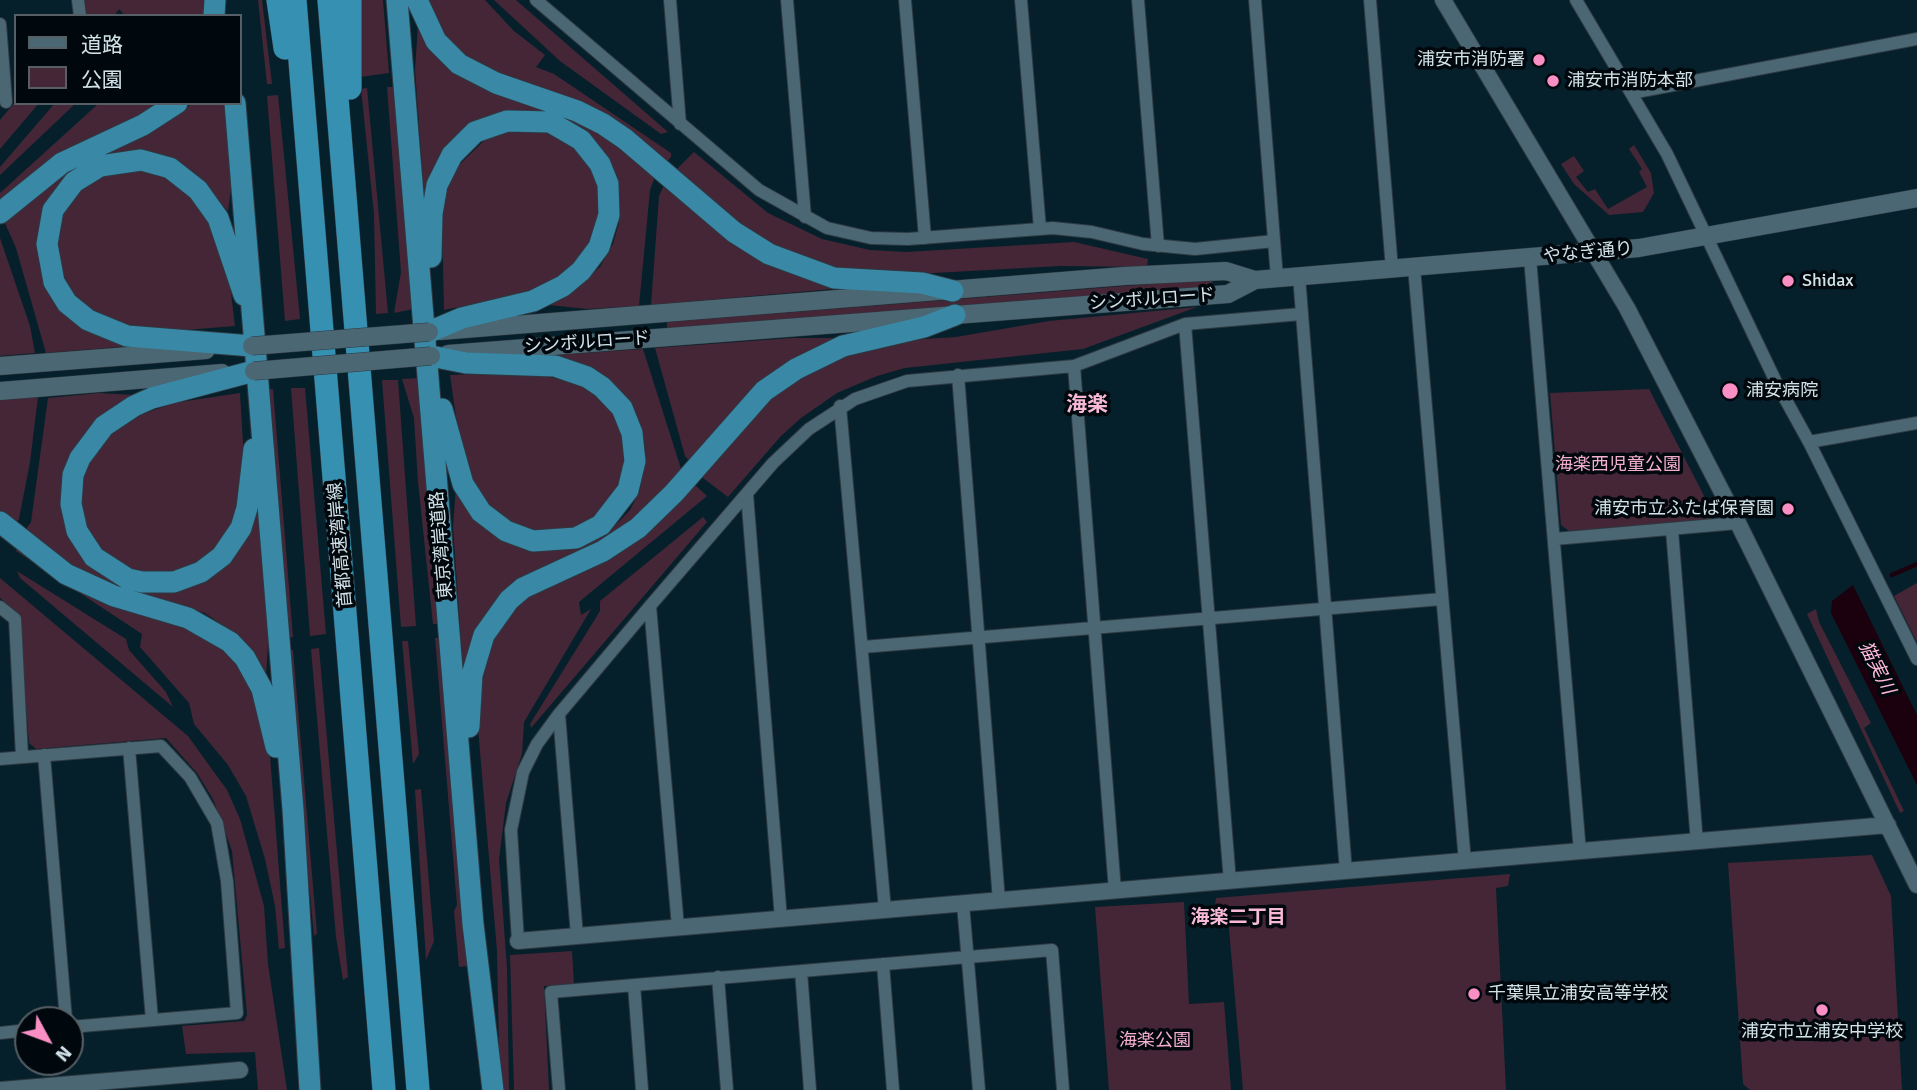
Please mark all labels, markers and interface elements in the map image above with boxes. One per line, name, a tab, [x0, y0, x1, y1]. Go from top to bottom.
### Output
legend	[14, 14, 242, 105]
text: 道路	[81, 32, 123, 58]
place label: 浦安市消防署	[1417, 49, 1525, 71]
marker: 浦安市消防署	[1531, 52, 1547, 68]
text: 公園	[81, 67, 123, 93]
place label: 浦安市消防本部	[1567, 70, 1693, 92]
marker: 浦安市消防本部	[1545, 73, 1561, 89]
street label: やなぎ通り	[1542, 238, 1634, 268]
place label: Shidax	[1802, 270, 1854, 292]
marker: Shidax	[1780, 273, 1796, 289]
street label: シンボルロード	[1088, 285, 1216, 315]
street label: シンボルロード	[523, 328, 651, 358]
place label: 浦安病院	[1746, 380, 1818, 402]
marker: 浦安病院	[1720, 381, 1740, 401]
district label: 海楽	[1066, 392, 1108, 418]
park label: 海楽西児童公園	[1555, 454, 1681, 476]
street label: 首都高速湾岸線	[325, 481, 357, 609]
street label: 東京湾岸道路	[427, 490, 457, 600]
place label: 浦安市立ふたば保育園	[1594, 498, 1774, 520]
marker: 浦安市立ふたば保育園	[1780, 501, 1796, 517]
water label: 猫実川	[1853, 637, 1899, 699]
district label: 海楽二丁目	[1191, 907, 1285, 929]
place label: 千葉県立浦安高等学校	[1488, 983, 1668, 1005]
marker: 千葉県立浦安高等学校	[1466, 986, 1482, 1002]
marker: 浦安市立浦安中学校	[1814, 1002, 1830, 1018]
north arrow	[14, 1006, 84, 1076]
place label: 浦安市立浦安中学校	[1741, 1021, 1903, 1043]
park label: 海楽公園	[1119, 1030, 1191, 1052]
text: N	[50, 1041, 77, 1066]

